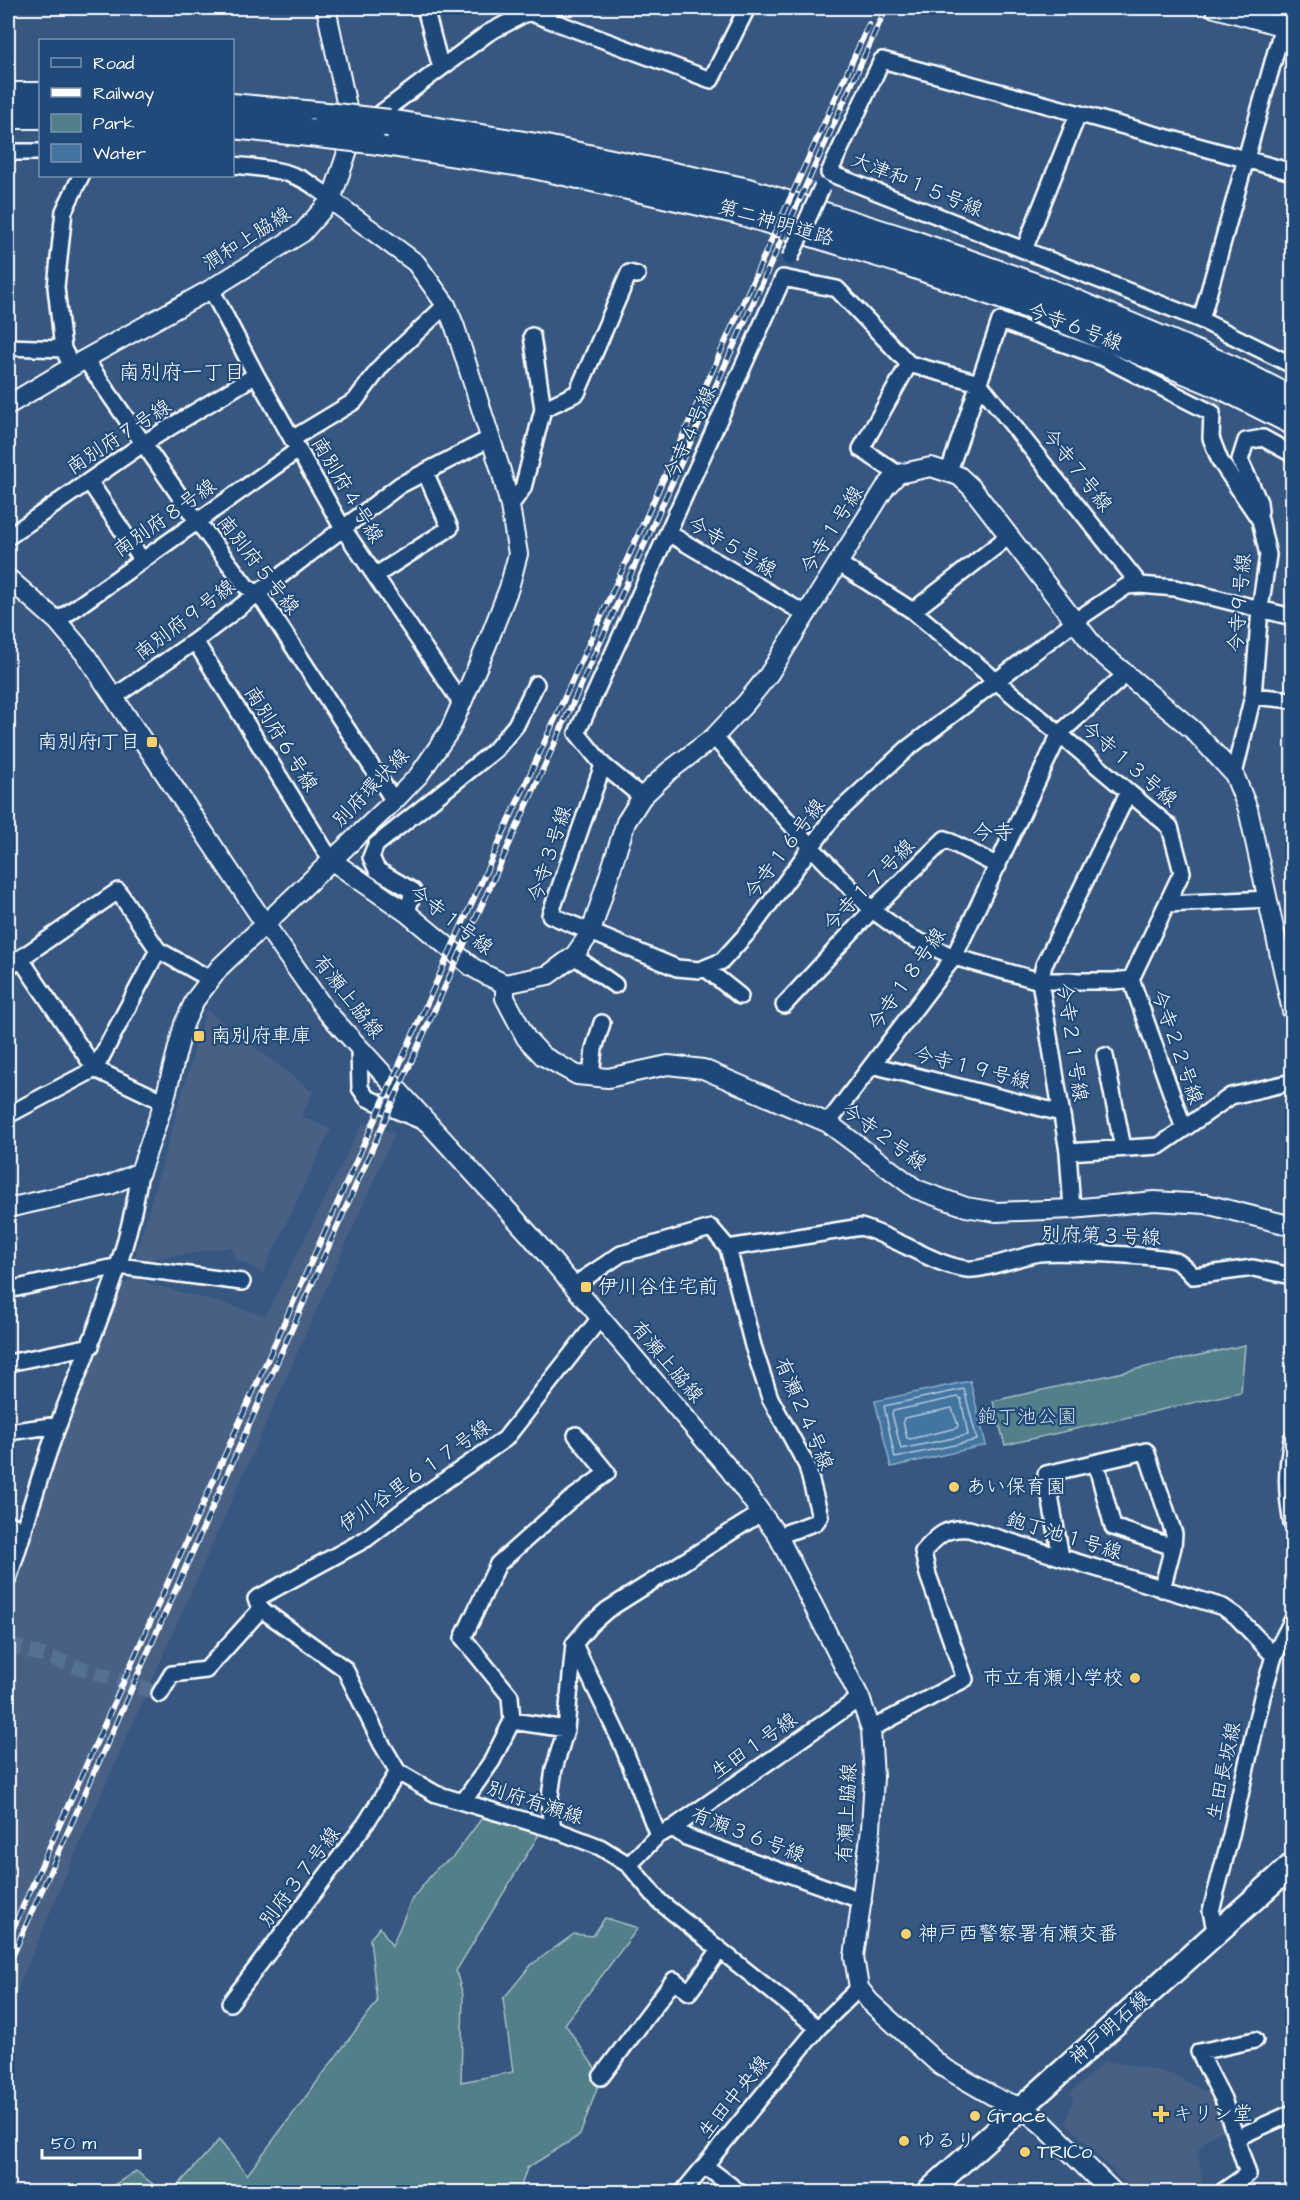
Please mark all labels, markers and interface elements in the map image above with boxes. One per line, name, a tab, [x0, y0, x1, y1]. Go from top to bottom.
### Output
legend	[39, 39, 234, 177]
text: Road	[93, 51, 134, 76]
text: Railway	[93, 81, 154, 107]
text: Park	[93, 111, 135, 136]
text: Water	[93, 141, 146, 166]
street label: 大津和１５号線	[847, 146, 987, 224]
street label: 第二神明道路	[714, 193, 838, 253]
street label: 潤和上脇線	[197, 200, 297, 278]
street label: 今寺６号線	[1023, 296, 1127, 358]
district label: 南別府一丁目	[119, 358, 245, 387]
street label: 今寺４号線	[657, 382, 723, 484]
street label: 南別府７号線	[61, 393, 177, 481]
street label: 今寺７号線	[1035, 422, 1119, 518]
street label: 南別府４号線	[304, 431, 390, 549]
street label: 南別府８号線	[108, 472, 222, 564]
street label: 今寺１号線	[794, 480, 870, 580]
street label: 南別府５号線	[210, 509, 306, 621]
street label: 今寺５号線	[682, 509, 782, 585]
street label: 今寺９号線	[1222, 552, 1258, 654]
street label: 南別府９号線	[129, 573, 241, 667]
street label: 南別府６号線	[237, 681, 325, 797]
street label: 今寺１３号線	[1075, 714, 1183, 814]
place label: 南別府1丁目	[37, 728, 140, 756]
marker: 南別府1丁目	[145, 735, 159, 749]
street label: 別府環状線	[326, 742, 416, 834]
street label: 今寺１６号線	[738, 793, 832, 905]
street label: 今寺３号線	[521, 802, 579, 906]
district label: 今寺	[972, 818, 1014, 847]
street label: 今寺１７号線	[817, 833, 921, 937]
street label: 今寺１号線	[403, 878, 499, 962]
street label: 今寺１８号線	[861, 922, 953, 1036]
street label: 有瀬上脇線	[306, 949, 390, 1045]
street label: 今寺２１号線	[1050, 981, 1094, 1103]
street label: 今寺２２号線	[1144, 986, 1210, 1108]
place label: 南別府車庫	[211, 1022, 311, 1050]
marker: 南別府車庫	[192, 1029, 206, 1043]
street label: 今寺１９号線	[910, 1040, 1034, 1096]
street label: 今寺２号線	[835, 1096, 933, 1178]
street label: 別府第３号線	[1041, 1220, 1161, 1252]
place label: 伊川谷住宅前	[598, 1273, 718, 1301]
marker: 伊川谷住宅前	[579, 1280, 593, 1294]
street label: 有瀬上脇線	[624, 1315, 710, 1409]
street label: 有瀬２４号線	[768, 1353, 840, 1475]
park label: 鉋丁池公園	[977, 1403, 1077, 1431]
street label: 伊川谷里６１７号線	[333, 1413, 497, 1539]
place label: あい保育園	[966, 1473, 1066, 1501]
marker: あい保育園	[947, 1480, 961, 1494]
street label: 鉋丁池１号線	[1003, 1505, 1125, 1567]
place label: 市立有瀬小学校	[983, 1664, 1123, 1692]
marker: 市立有瀬小学校	[1128, 1671, 1142, 1685]
street label: 生田１号線	[705, 1706, 803, 1786]
street label: 生田長坂線	[1200, 1719, 1248, 1823]
street label: 有瀬上脇線	[830, 1762, 864, 1864]
street label: 別府有瀬線	[483, 1774, 587, 1832]
street label: 有瀬３６号線	[687, 1800, 809, 1870]
street label: 別府３７号線	[253, 1821, 347, 1933]
place label: 神戸西警察署有瀬交番	[918, 1920, 1118, 1948]
marker: 神戸西警察署有瀬交番	[899, 1927, 913, 1941]
street label: 神戸明石線	[1063, 1984, 1157, 2072]
street label: 生田中央線	[692, 2049, 776, 2145]
place label: キリン堂	[1173, 2100, 1253, 2128]
place label: Grace	[987, 2102, 1046, 2130]
marker: キリン堂	[1154, 2107, 1168, 2121]
marker: Grace	[968, 2109, 982, 2123]
scale bar	[42, 2122, 140, 2160]
place label: ゆるり	[916, 2127, 976, 2155]
text: 50 m	[51, 2131, 96, 2156]
marker: ゆるり	[897, 2134, 911, 2148]
place label: TRICo	[1037, 2138, 1092, 2166]
marker: TRICo	[1018, 2145, 1032, 2159]

